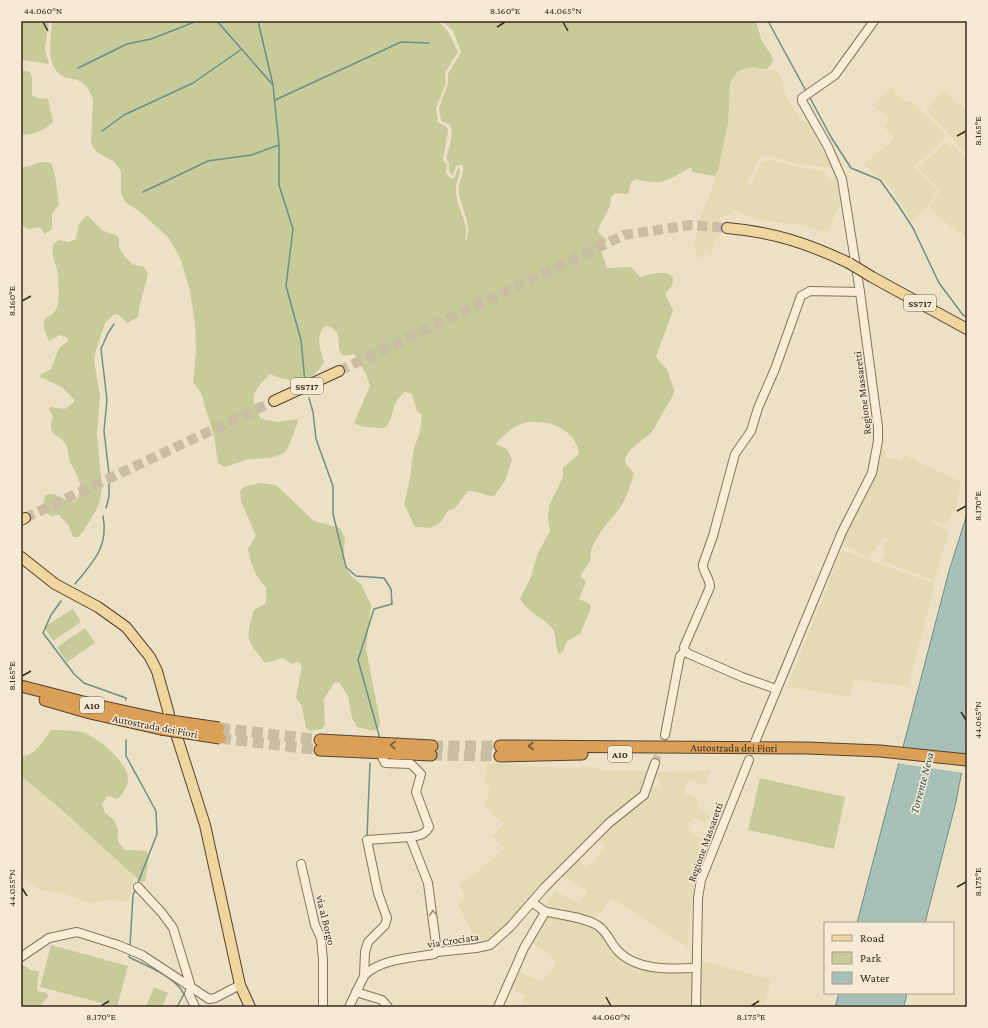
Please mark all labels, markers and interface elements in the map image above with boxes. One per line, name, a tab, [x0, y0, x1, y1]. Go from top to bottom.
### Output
text: 44.060°N	[24, 5, 63, 16]
text: 8.160°E	[490, 5, 521, 16]
text: 44.065°N	[544, 5, 582, 16]
text: 8.165°E	[972, 116, 983, 146]
text: 8.160°E	[6, 285, 17, 316]
road number: SS717	[904, 295, 936, 311]
street label: Regione Massaretti	[851, 350, 874, 435]
road number: SS717	[291, 378, 323, 394]
text: 8.170°E	[972, 490, 983, 521]
text: 8.165°E	[6, 661, 17, 691]
road number: A10	[80, 697, 104, 713]
text: 44.065°N	[972, 701, 983, 739]
street label: Autostrada dei Fiori	[111, 712, 199, 740]
one-way arrow	[390, 741, 396, 749]
street label: Autostrada dei Fiori	[690, 741, 778, 754]
one-way arrow	[528, 742, 534, 750]
road number: A10	[608, 746, 632, 762]
water label: Torrente Neva	[907, 750, 937, 815]
street label: Regione Massaretti	[685, 800, 726, 884]
text: 8.175°E	[972, 867, 983, 896]
text: 44.055°N	[6, 869, 17, 907]
street label: via al Borgo	[313, 893, 338, 947]
one-way arrow	[428, 910, 437, 916]
legend	[824, 922, 954, 994]
street label: via Crociata	[425, 930, 480, 950]
text: Road	[860, 931, 885, 945]
text: Park	[860, 951, 882, 965]
text: Water	[860, 971, 890, 985]
text: 8.170°E	[86, 1011, 117, 1022]
text: 44.060°N	[592, 1011, 631, 1022]
text: 8.175°E	[737, 1011, 766, 1022]

